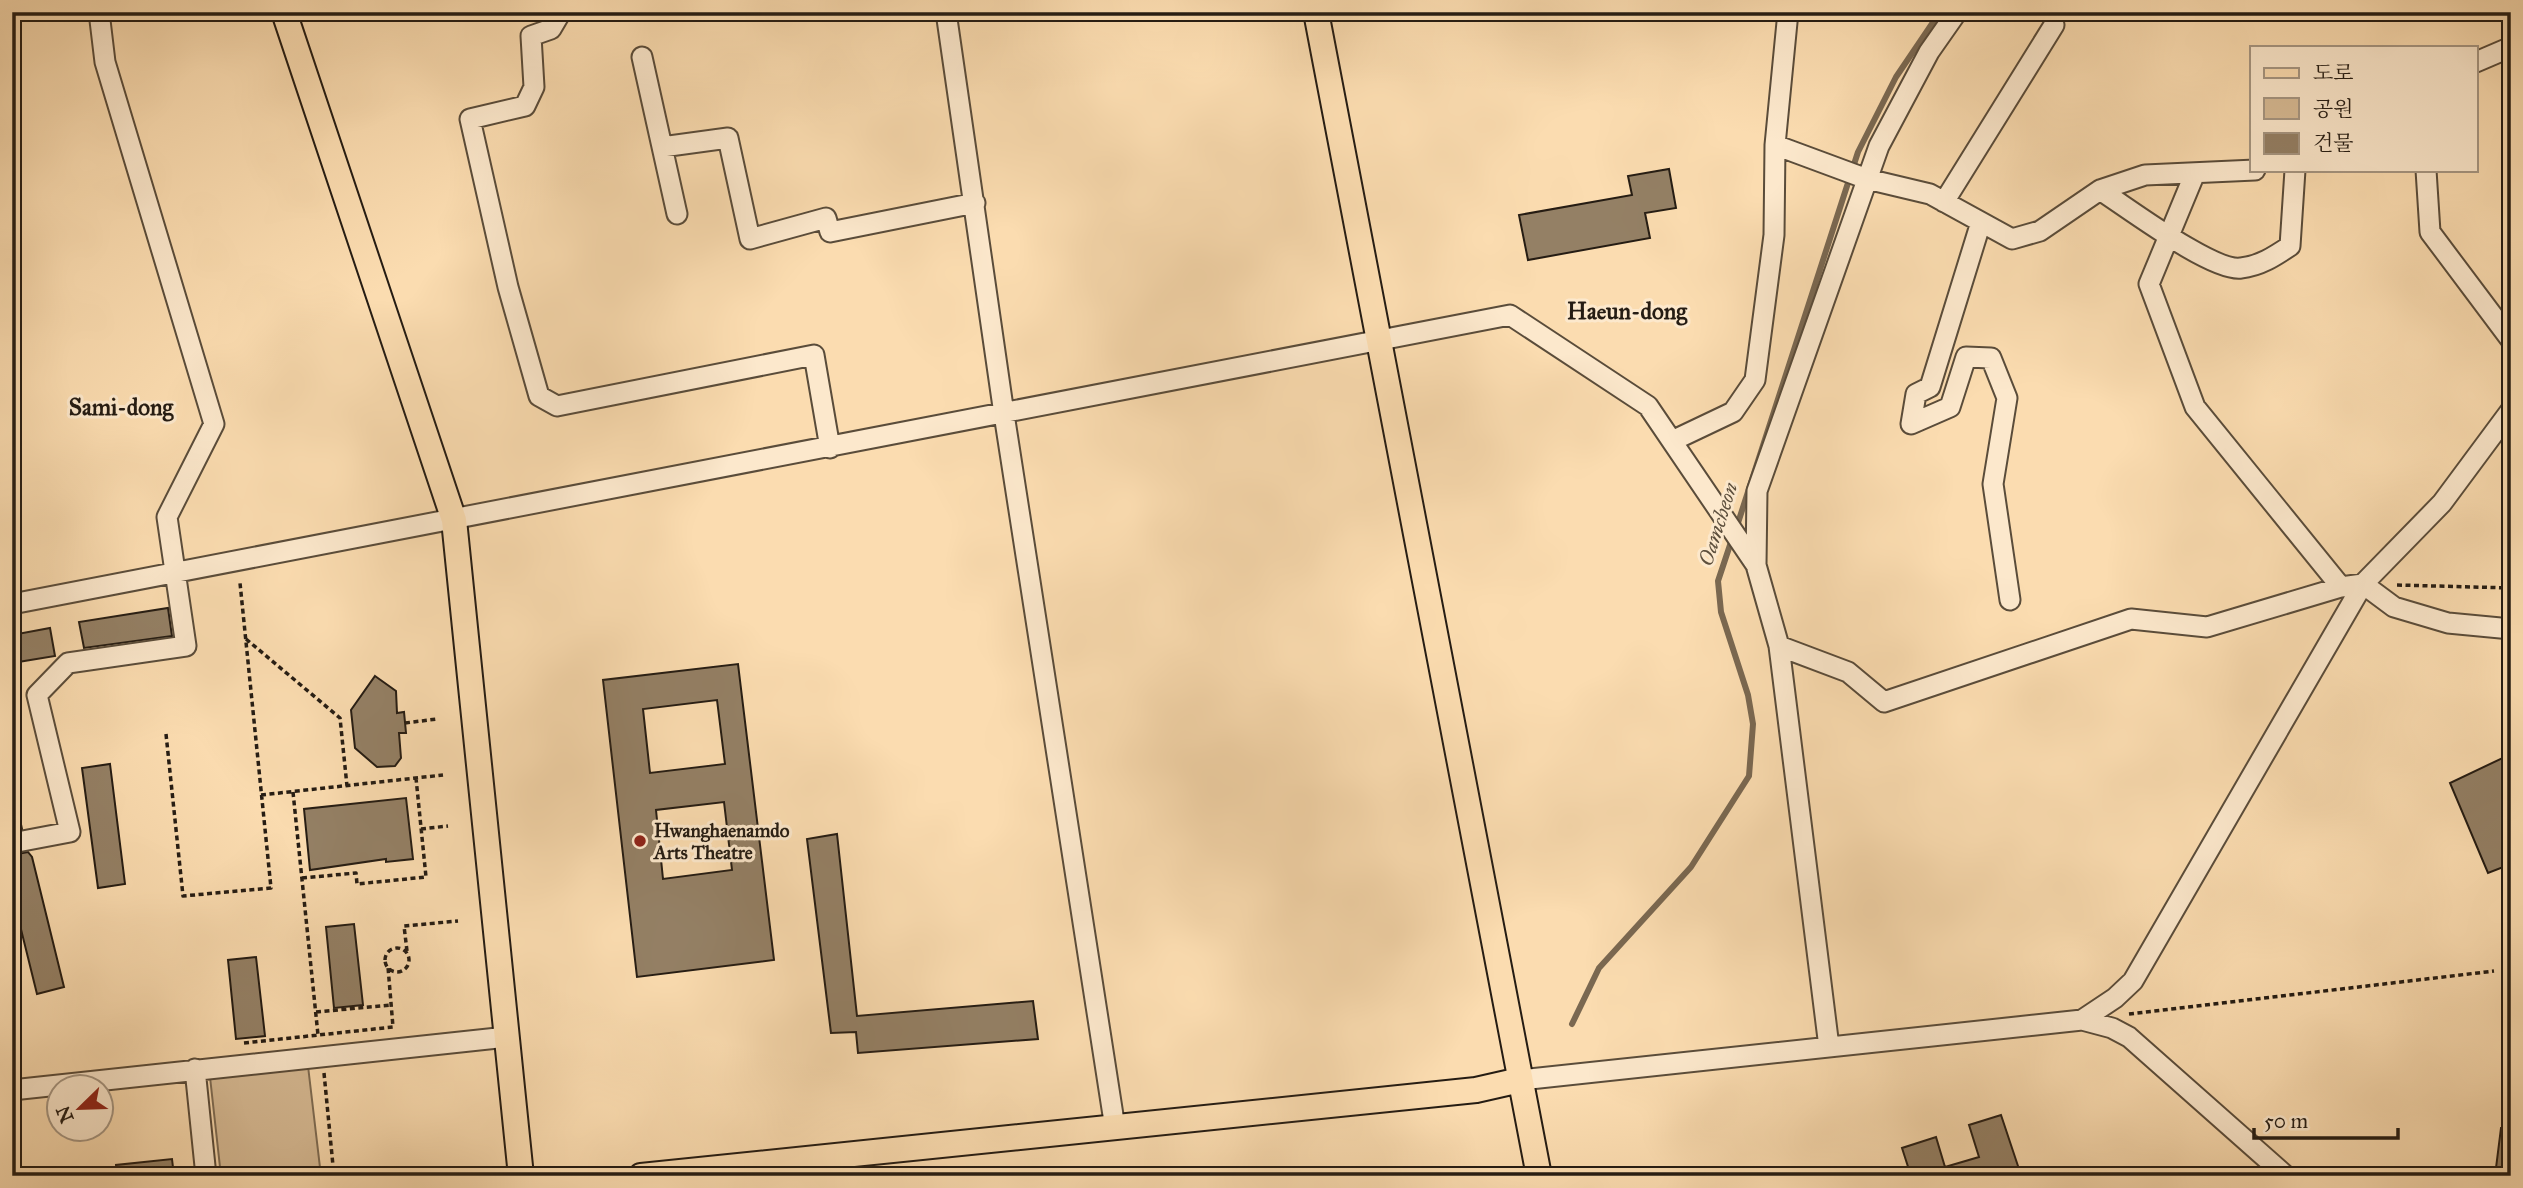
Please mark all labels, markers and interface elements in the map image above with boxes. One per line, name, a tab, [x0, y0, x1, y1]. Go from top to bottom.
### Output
legend	[2250, 46, 2478, 172]
text: 도로	[2313, 60, 2354, 86]
text: 공원	[2313, 96, 2354, 122]
text: 건물	[2313, 130, 2354, 156]
district label: Haeun-dong	[1567, 297, 1688, 326]
district label: Sami-dong	[69, 393, 175, 422]
water label: Oamcheon	[1692, 479, 1744, 569]
place label: Hwanghaenamdo Arts Theatre	[652, 819, 790, 864]
marker: Hwanghaenamdo Arts Theatre	[632, 833, 648, 849]
north arrow	[46, 1072, 116, 1142]
scale bar	[2254, 1097, 2397, 1141]
text: N	[51, 1103, 79, 1126]
text: 50 m	[2264, 1108, 2309, 1134]

